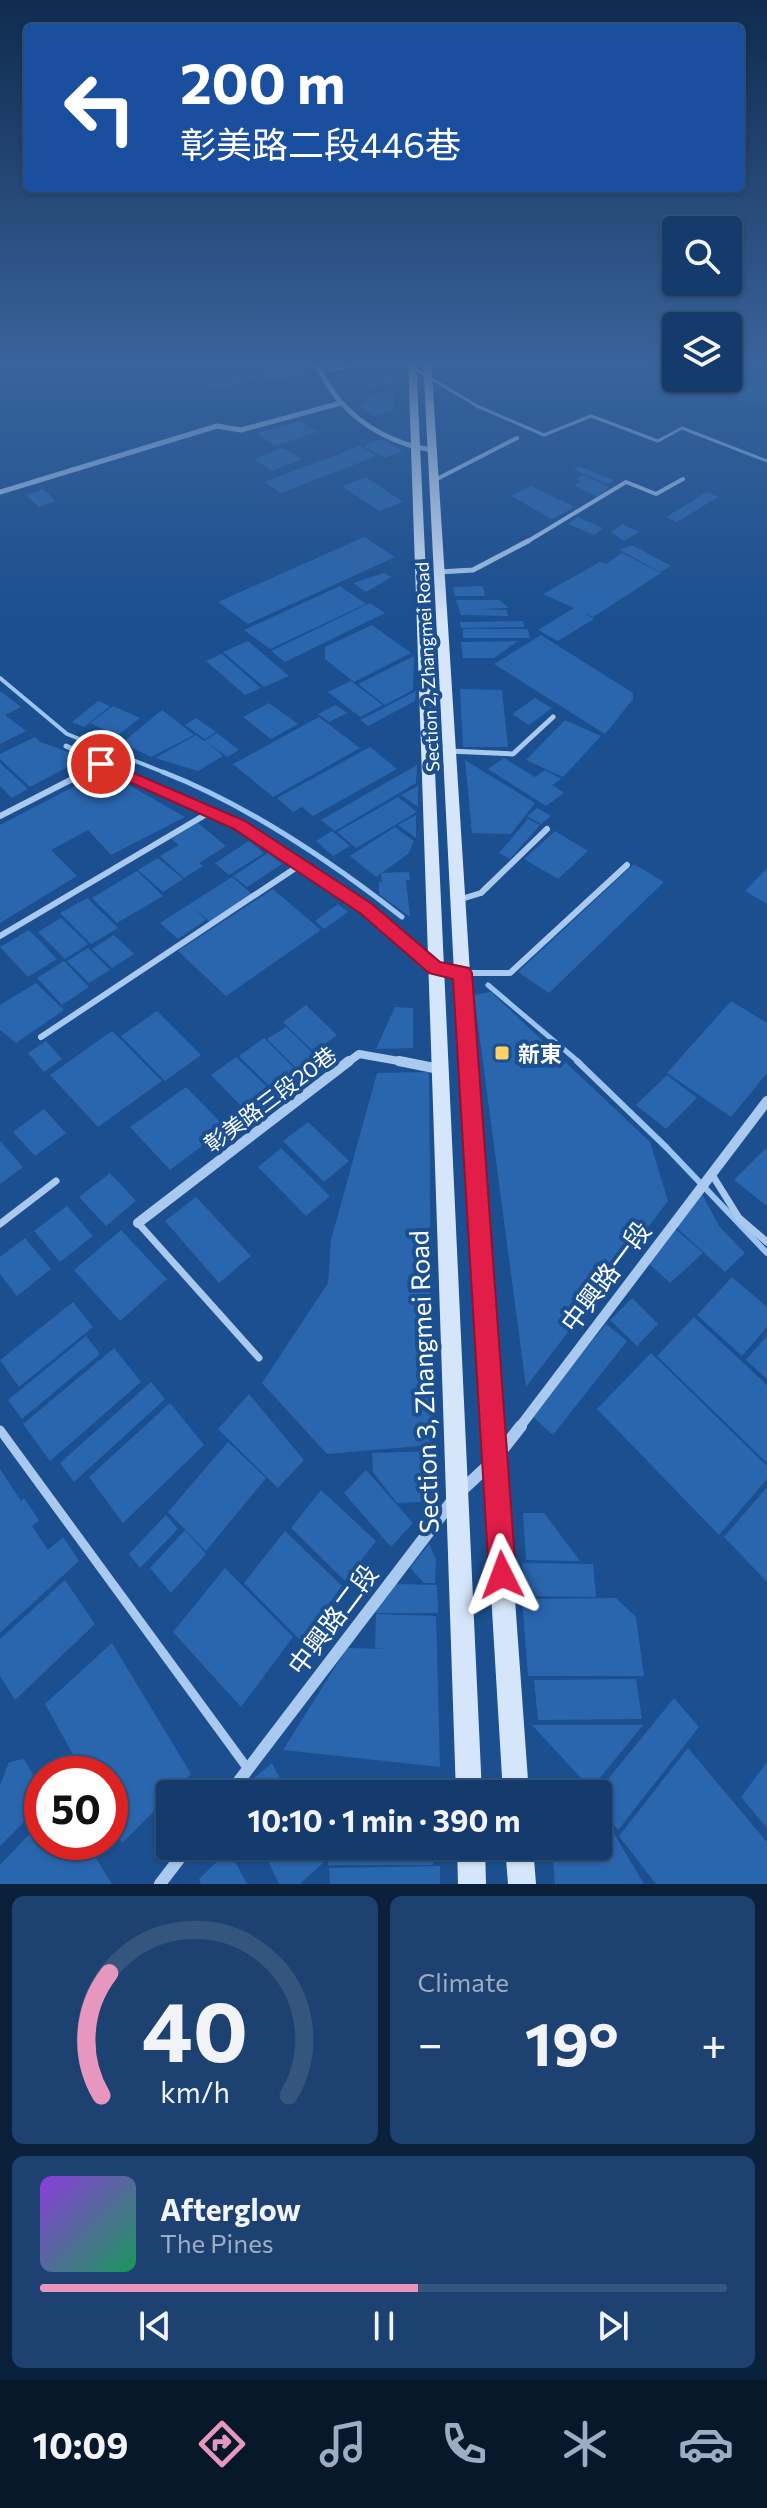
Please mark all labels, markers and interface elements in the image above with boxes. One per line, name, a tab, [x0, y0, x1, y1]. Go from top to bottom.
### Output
text: 200 m	[180, 47, 346, 116]
icon: left	[48, 56, 152, 160]
text: 彰美路二段446巷	[180, 121, 461, 165]
map controls	[662, 216, 742, 392]
button: search	[662, 216, 742, 296]
button: layers	[662, 312, 742, 392]
street label: Section 2, Zhangmei Road	[411, 561, 443, 773]
pin	[67, 730, 135, 798]
icon: arrive	[79, 742, 123, 786]
place label: 新東	[518, 1040, 562, 1067]
street label: 彰美路三段20巷	[199, 1041, 341, 1157]
marker: 新東	[493, 1044, 511, 1062]
street label: 中興路一段	[553, 1215, 657, 1337]
street label: Section 3, Zhangmei Road	[402, 1230, 444, 1534]
position arrow	[460, 1533, 544, 1617]
street label: 中興路二段	[280, 1558, 384, 1680]
speed limit sign: 50	[24, 1756, 128, 1860]
text: 10:10 · 1 min · 390 m	[248, 1801, 520, 1838]
text: Climate	[418, 1966, 509, 1997]
text: 40	[142, 1977, 248, 2079]
text: 19°	[525, 2005, 619, 2078]
text: −	[418, 2015, 443, 2069]
text: +	[701, 2015, 727, 2069]
text: km/h	[160, 2074, 230, 2109]
text: Afterglow	[160, 2190, 301, 2227]
text: The Pines	[160, 2227, 274, 2258]
icon: previous	[133, 2304, 177, 2348]
icon: pause	[362, 2304, 406, 2348]
icon: next	[591, 2304, 635, 2348]
icon: directions	[194, 2416, 250, 2472]
icon: music	[315, 2416, 371, 2472]
icon: phone	[436, 2416, 492, 2472]
icon: climate	[557, 2416, 613, 2472]
icon: car	[678, 2416, 734, 2472]
text: 10:09	[33, 2422, 128, 2466]

